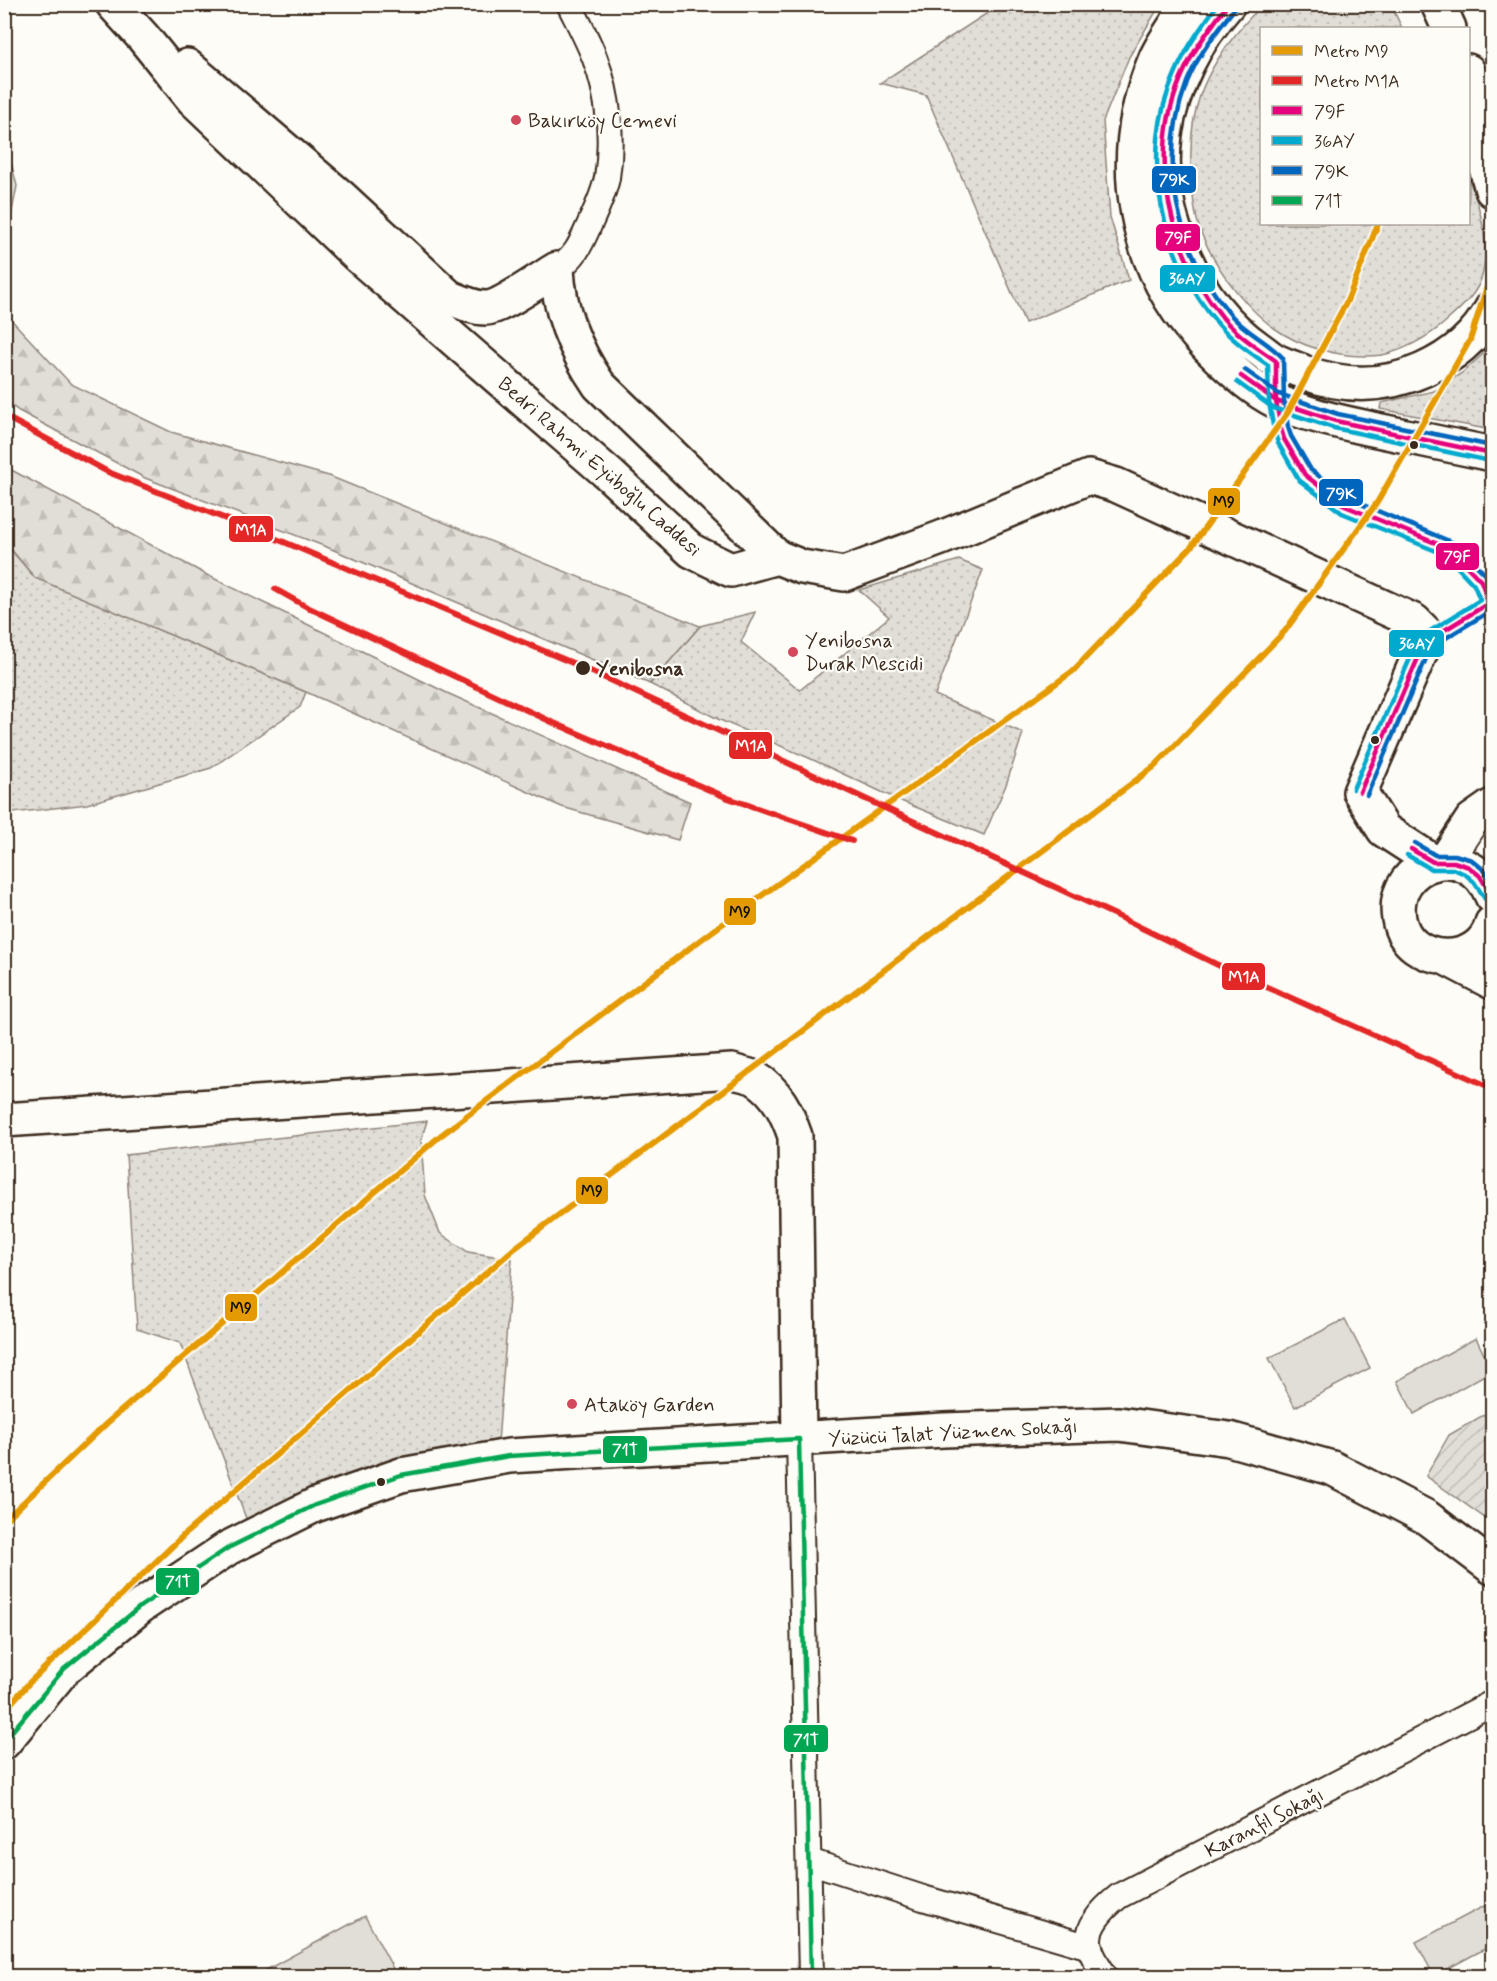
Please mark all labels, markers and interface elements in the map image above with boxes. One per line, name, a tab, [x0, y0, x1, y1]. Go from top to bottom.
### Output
legend	[1260, 27, 1470, 225]
text: Metro M9	[1314, 40, 1389, 64]
text: Metro M1A	[1314, 70, 1400, 94]
text: 79F	[1314, 100, 1345, 124]
place label: Bakırköy Cemevi	[528, 108, 677, 135]
marker: Bakırköy Cemevi	[509, 113, 523, 127]
text: 36AY	[1314, 130, 1355, 154]
text: 79K	[1314, 160, 1349, 184]
line badge: 79K	[1151, 165, 1197, 194]
text: 79K	[1159, 170, 1190, 191]
text: 71T	[1314, 190, 1343, 214]
line badge: 79F	[1155, 223, 1201, 252]
text: 79F	[1164, 228, 1192, 249]
line badge: 36AY	[1159, 264, 1216, 293]
text: 36AY	[1169, 269, 1206, 290]
street label: Bedri Rahmi Eyüboğlu Caddesi	[492, 371, 706, 563]
unlabelled marker	[1408, 439, 1420, 451]
line badge: 79K	[1318, 478, 1364, 507]
text: 79K	[1326, 484, 1357, 505]
line badge: M9	[1207, 487, 1241, 516]
text: M9	[1213, 492, 1235, 513]
line badge: M1A	[228, 515, 274, 543]
text: M1A	[235, 520, 267, 541]
line badge: 79F	[1435, 542, 1480, 571]
text: 79F	[1443, 547, 1471, 568]
place label: Yenibosna Durak Mescidi	[805, 628, 923, 678]
line badge: 36AY	[1388, 629, 1445, 658]
text: 36AY	[1399, 634, 1436, 655]
marker: Yenibosna Durak Mescidi	[786, 645, 800, 659]
place label: Yenibosna	[596, 656, 684, 683]
marker: Yenibosna	[574, 659, 592, 677]
line badge: M1A	[728, 731, 773, 760]
unlabelled marker	[1369, 734, 1381, 746]
text: M1A	[735, 736, 767, 757]
line badge: M9	[723, 897, 757, 926]
text: M9	[729, 902, 751, 923]
line badge: M1A	[1221, 962, 1266, 991]
text: M1A	[1228, 967, 1260, 988]
line badge: M9	[575, 1176, 609, 1205]
text: M9	[581, 1181, 603, 1202]
line badge: M9	[224, 1293, 258, 1322]
text: M9	[230, 1298, 252, 1319]
place label: Ataköy Garden	[584, 1392, 715, 1419]
marker: Ataköy Garden	[565, 1397, 579, 1411]
street label: Yüzücü Talat Yüzmen Sokağı	[828, 1413, 1078, 1454]
line badge: 71T	[602, 1435, 648, 1464]
text: 71T	[612, 1440, 638, 1461]
unlabelled marker	[375, 1476, 387, 1488]
line badge: 71T	[155, 1567, 200, 1596]
text: 71T	[165, 1572, 191, 1593]
line badge: 71T	[783, 1724, 829, 1753]
text: 71T	[793, 1730, 819, 1751]
street label: Karanfil Sokağı	[1201, 1782, 1329, 1865]

